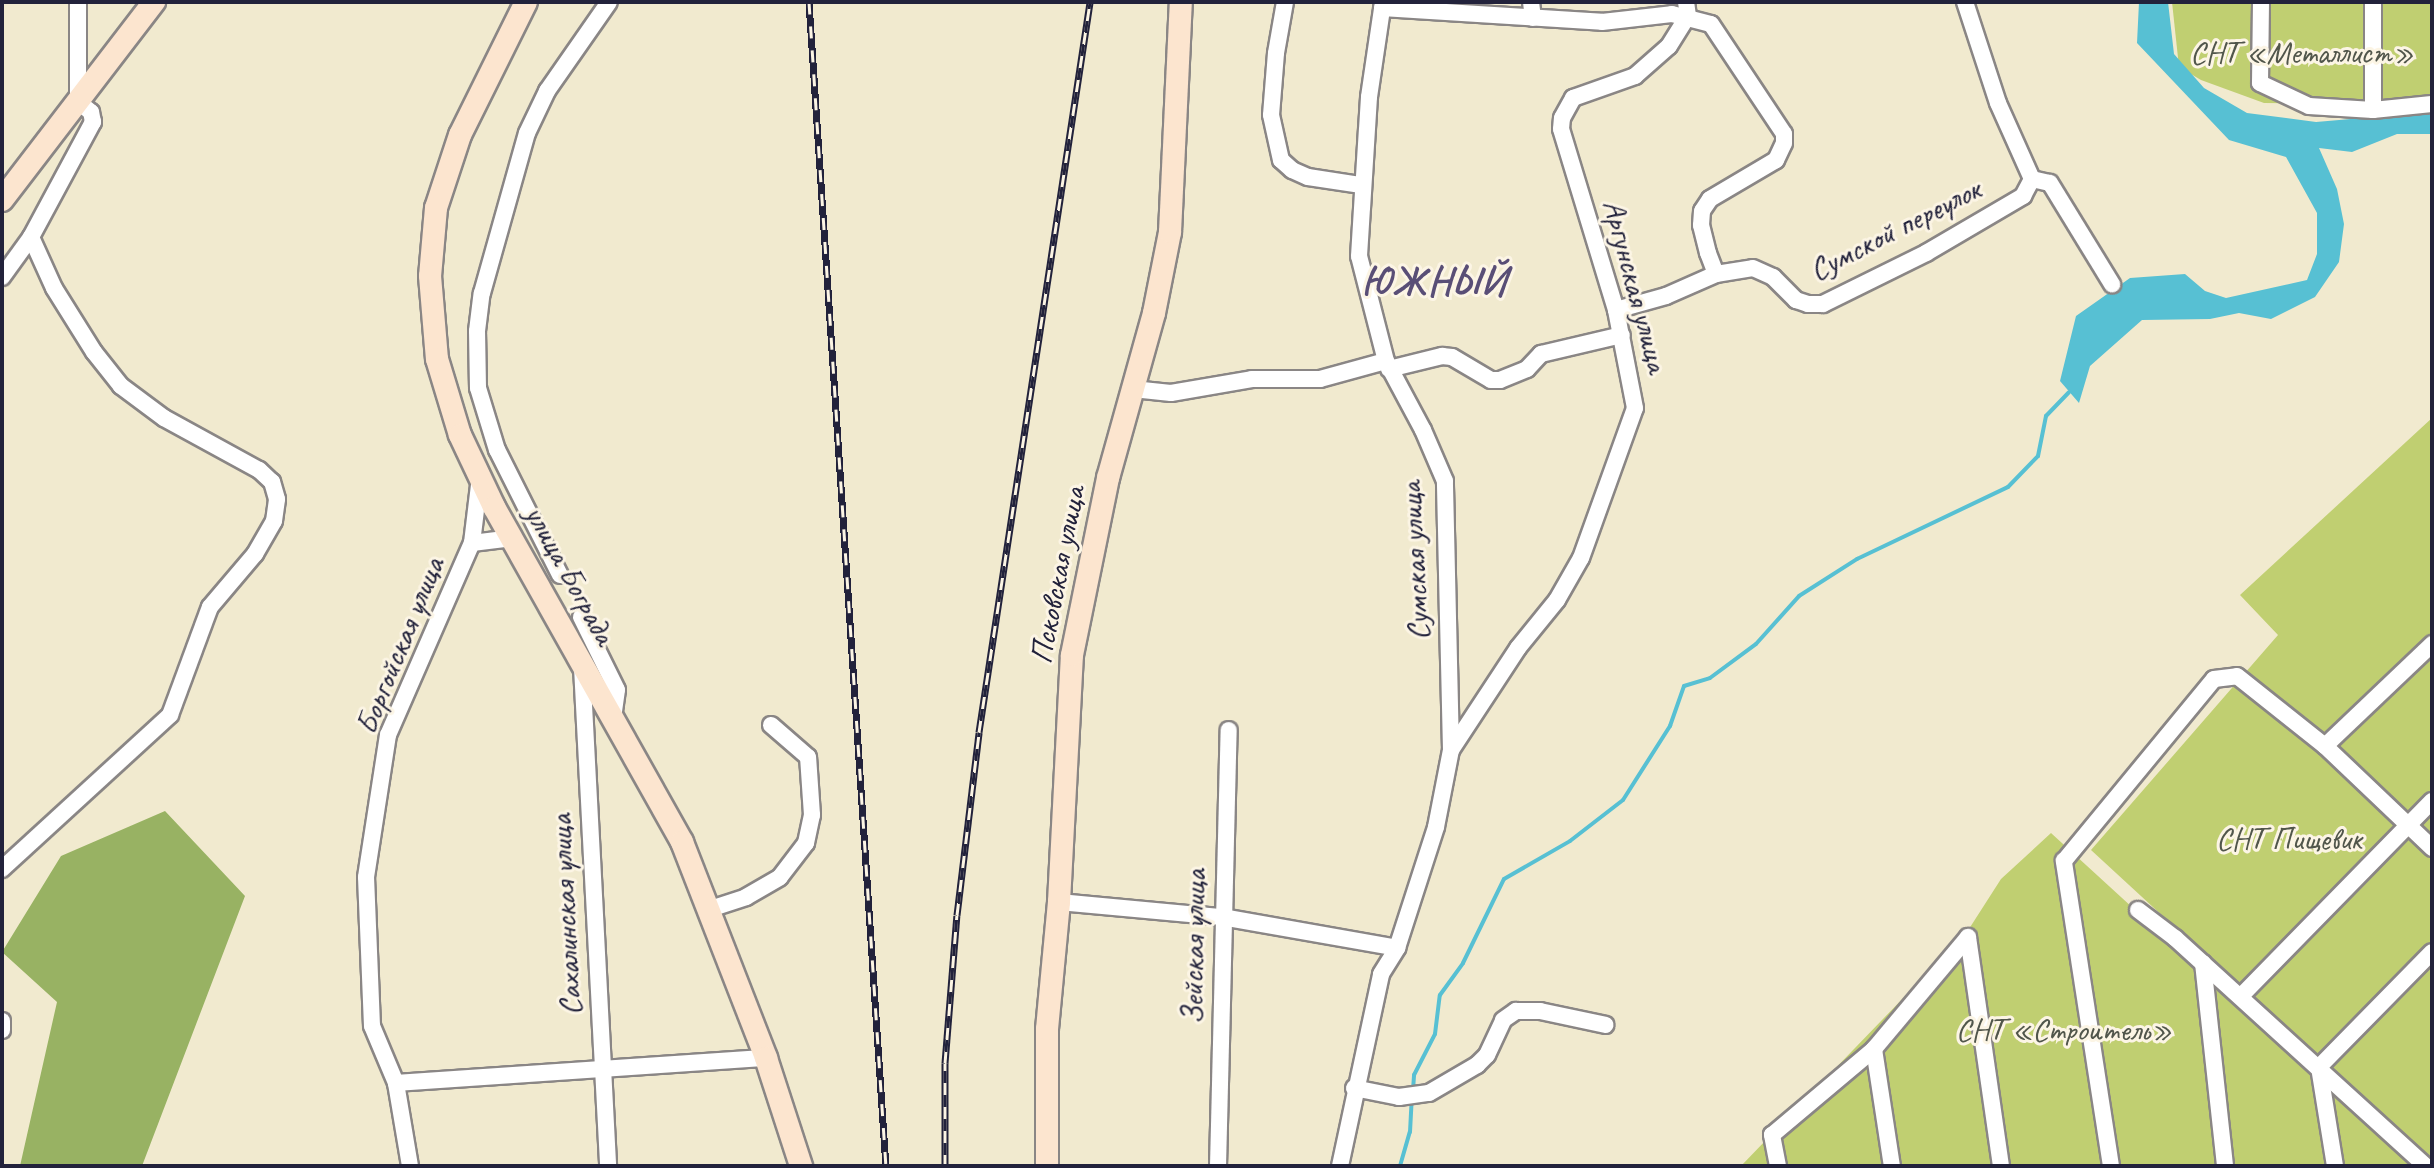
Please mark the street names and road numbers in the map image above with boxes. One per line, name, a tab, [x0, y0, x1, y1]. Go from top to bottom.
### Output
street label: Сумской переулок	[1803, 170, 1987, 290]
street label: Аргунская улица	[1594, 195, 1676, 377]
street label: Сумская улица	[1392, 481, 1438, 641]
street label: Псковская улица	[1022, 483, 1094, 667]
street label: улица Бограда	[516, 498, 624, 652]
street label: Боргойская улица	[347, 551, 453, 741]
street label: Сахалинская улица	[542, 812, 590, 1018]
street label: Зейская улица	[1173, 868, 1215, 1026]

